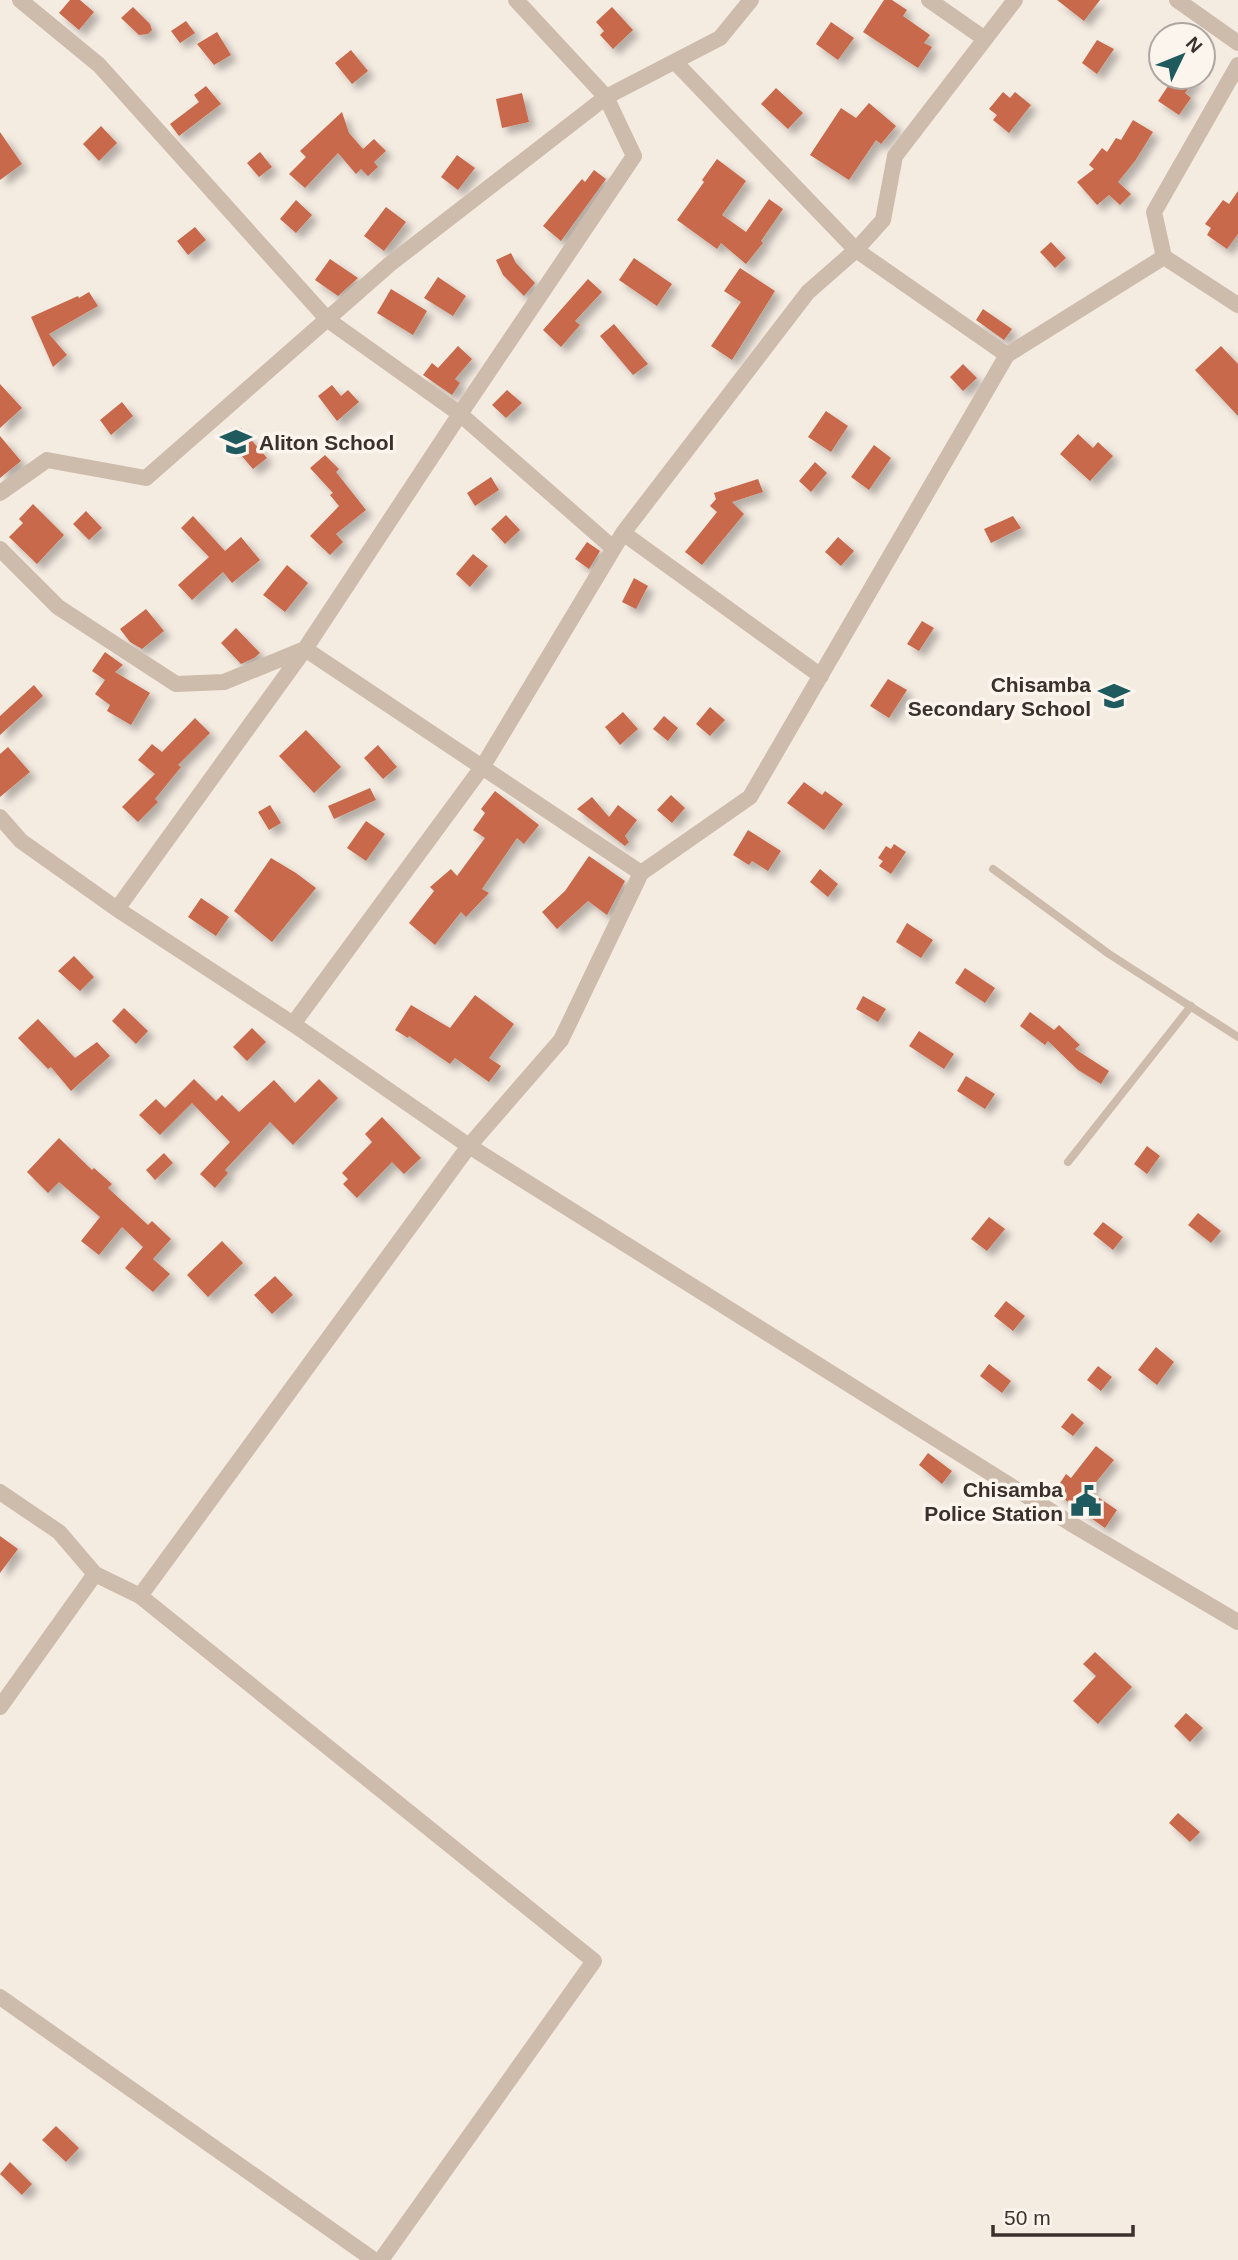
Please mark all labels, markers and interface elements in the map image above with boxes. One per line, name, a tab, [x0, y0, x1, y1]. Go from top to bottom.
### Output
north arrow	[1147, 21, 1217, 91]
text: N	[1182, 33, 1206, 57]
school or university icon: Aliton School	[219, 425, 253, 459]
place label: Aliton School	[259, 431, 394, 454]
place label: Chisamba Secondary School	[908, 673, 1091, 720]
school or university icon: Chisamba Secondary School	[1097, 679, 1131, 713]
place label: Chisamba Police Station	[924, 1478, 1063, 1525]
public building icon: Chisamba Police Station	[1069, 1484, 1103, 1518]
scale bar	[993, 2194, 1133, 2238]
text: 50 m	[1004, 2206, 1051, 2229]

